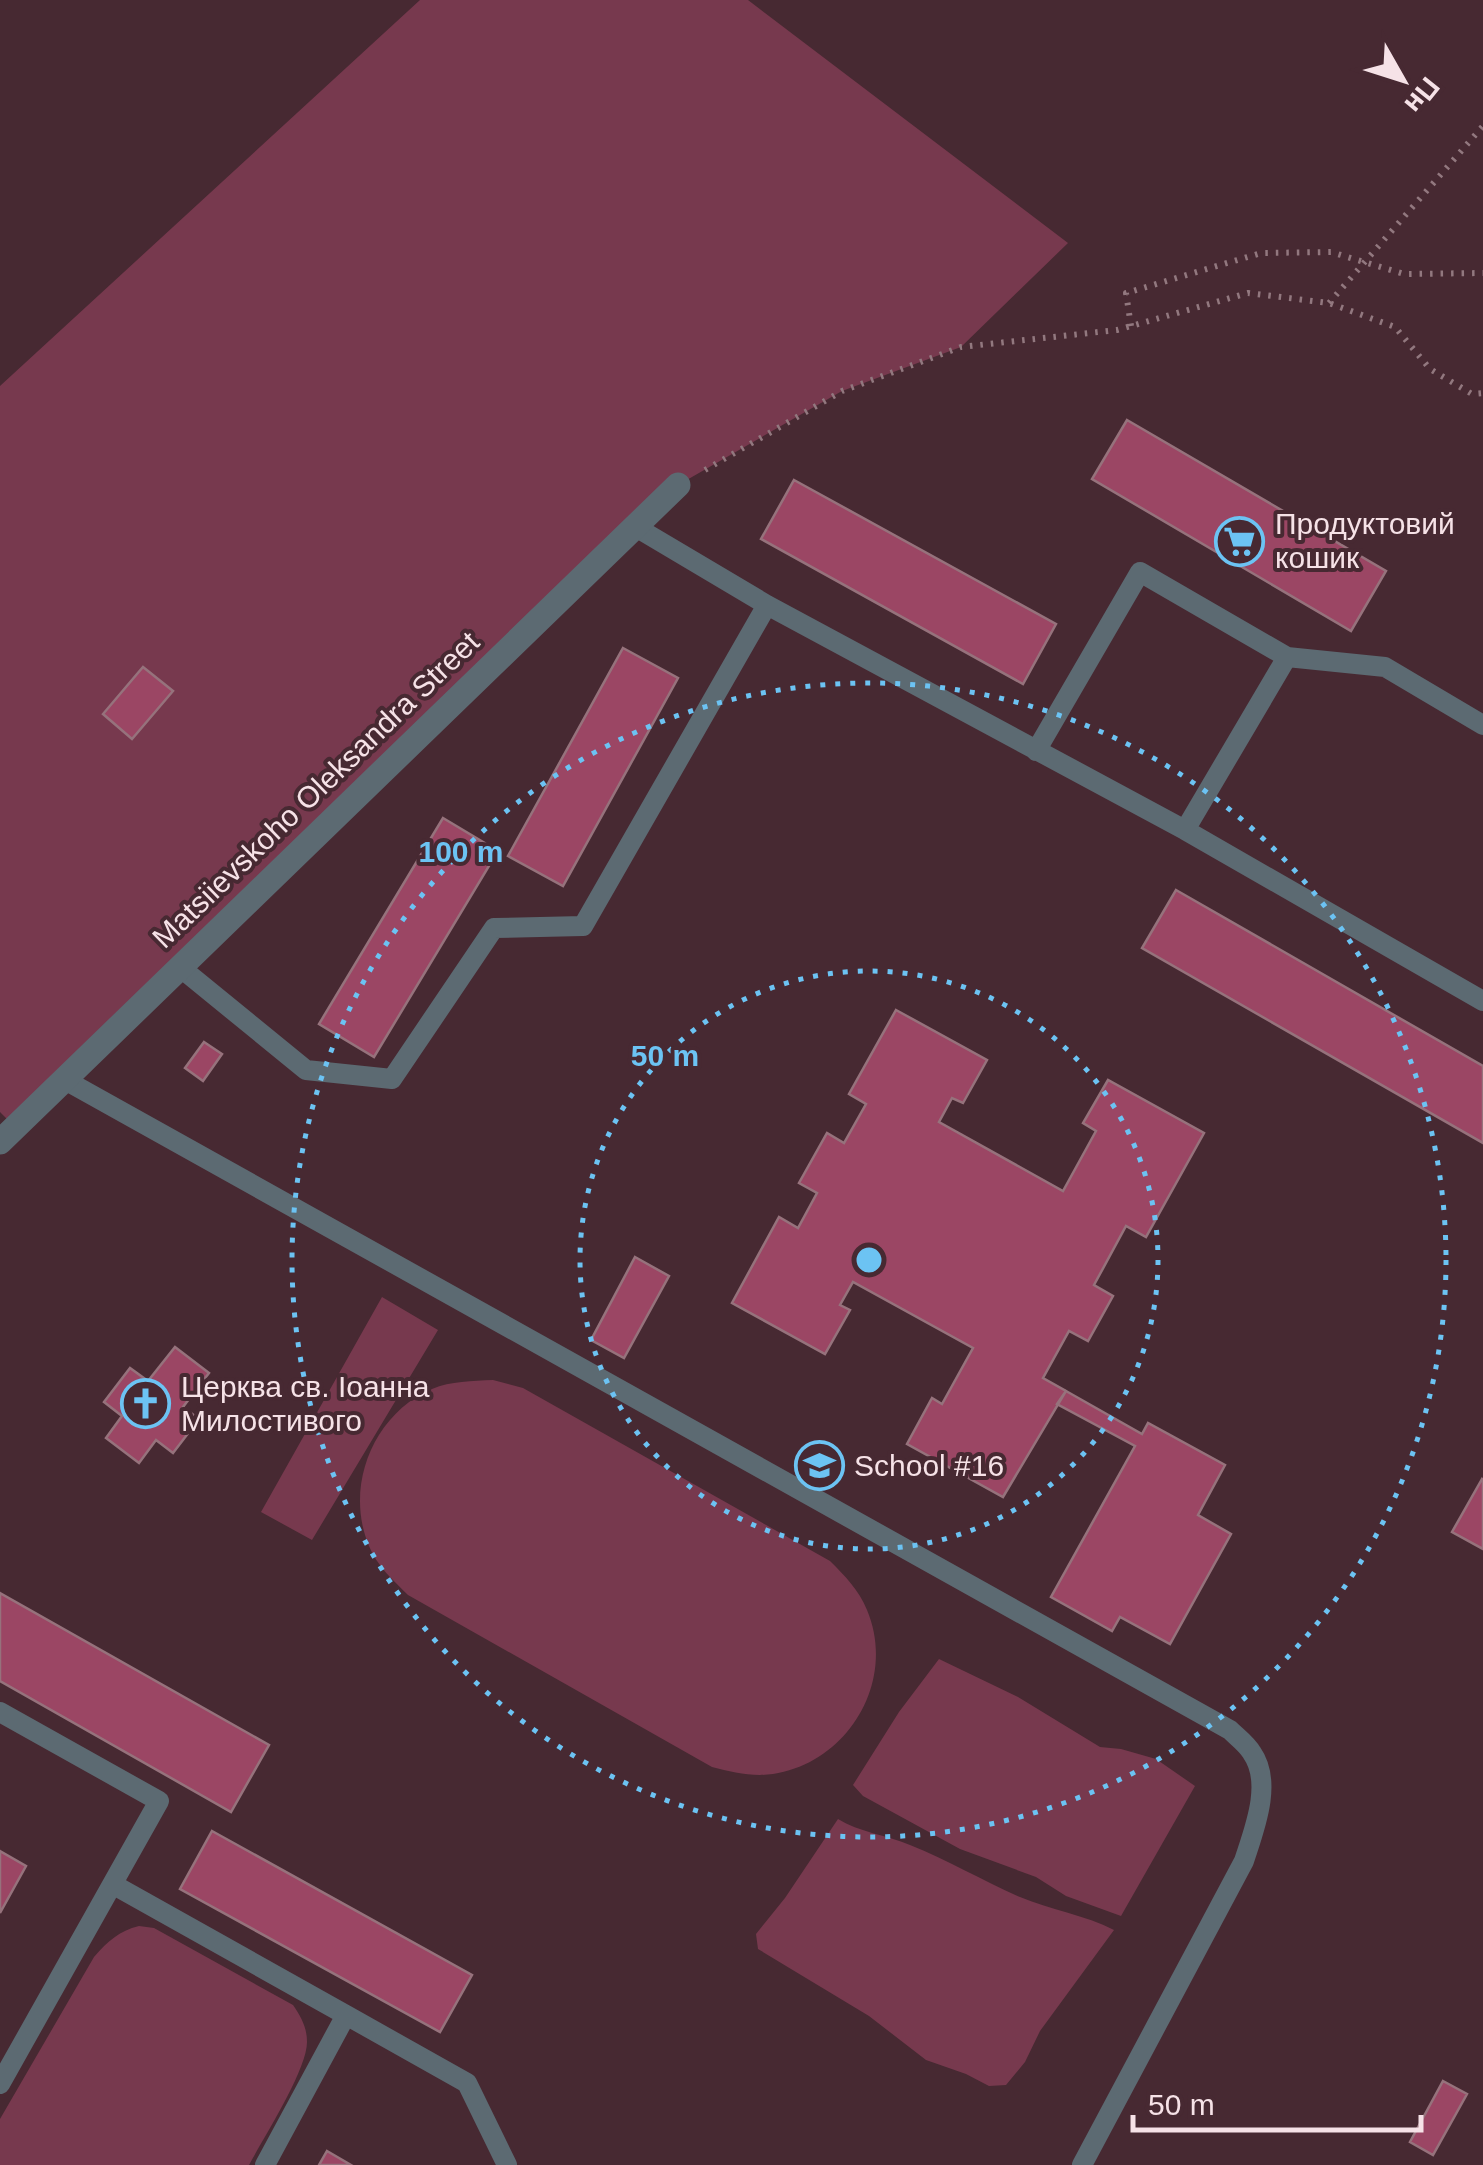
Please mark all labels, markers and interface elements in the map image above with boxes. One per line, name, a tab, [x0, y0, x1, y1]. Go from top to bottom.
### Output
north arrow	[1353, 30, 1453, 130]
text: Пн	[1398, 71, 1446, 120]
place label: Продуктовий кошик	[1275, 507, 1455, 574]
supermarket icon: Продуктовий кошик	[1214, 515, 1266, 567]
street label: Matsiievskoho Oleksandra Street	[146, 624, 486, 954]
text: 100 m	[418, 835, 504, 868]
text: 50 m	[631, 1039, 699, 1072]
centre of rings	[851, 1242, 887, 1278]
place label: Церква св. Іоанна Милостивого	[181, 1370, 430, 1437]
church icon: Церква св. Іоанна Милостивого	[120, 1378, 172, 1430]
school or university icon: School #16	[793, 1440, 845, 1492]
place label: School #16	[854, 1449, 1004, 1482]
scale bar	[1133, 2070, 1420, 2132]
text: 50 m	[1148, 2088, 1215, 2121]

